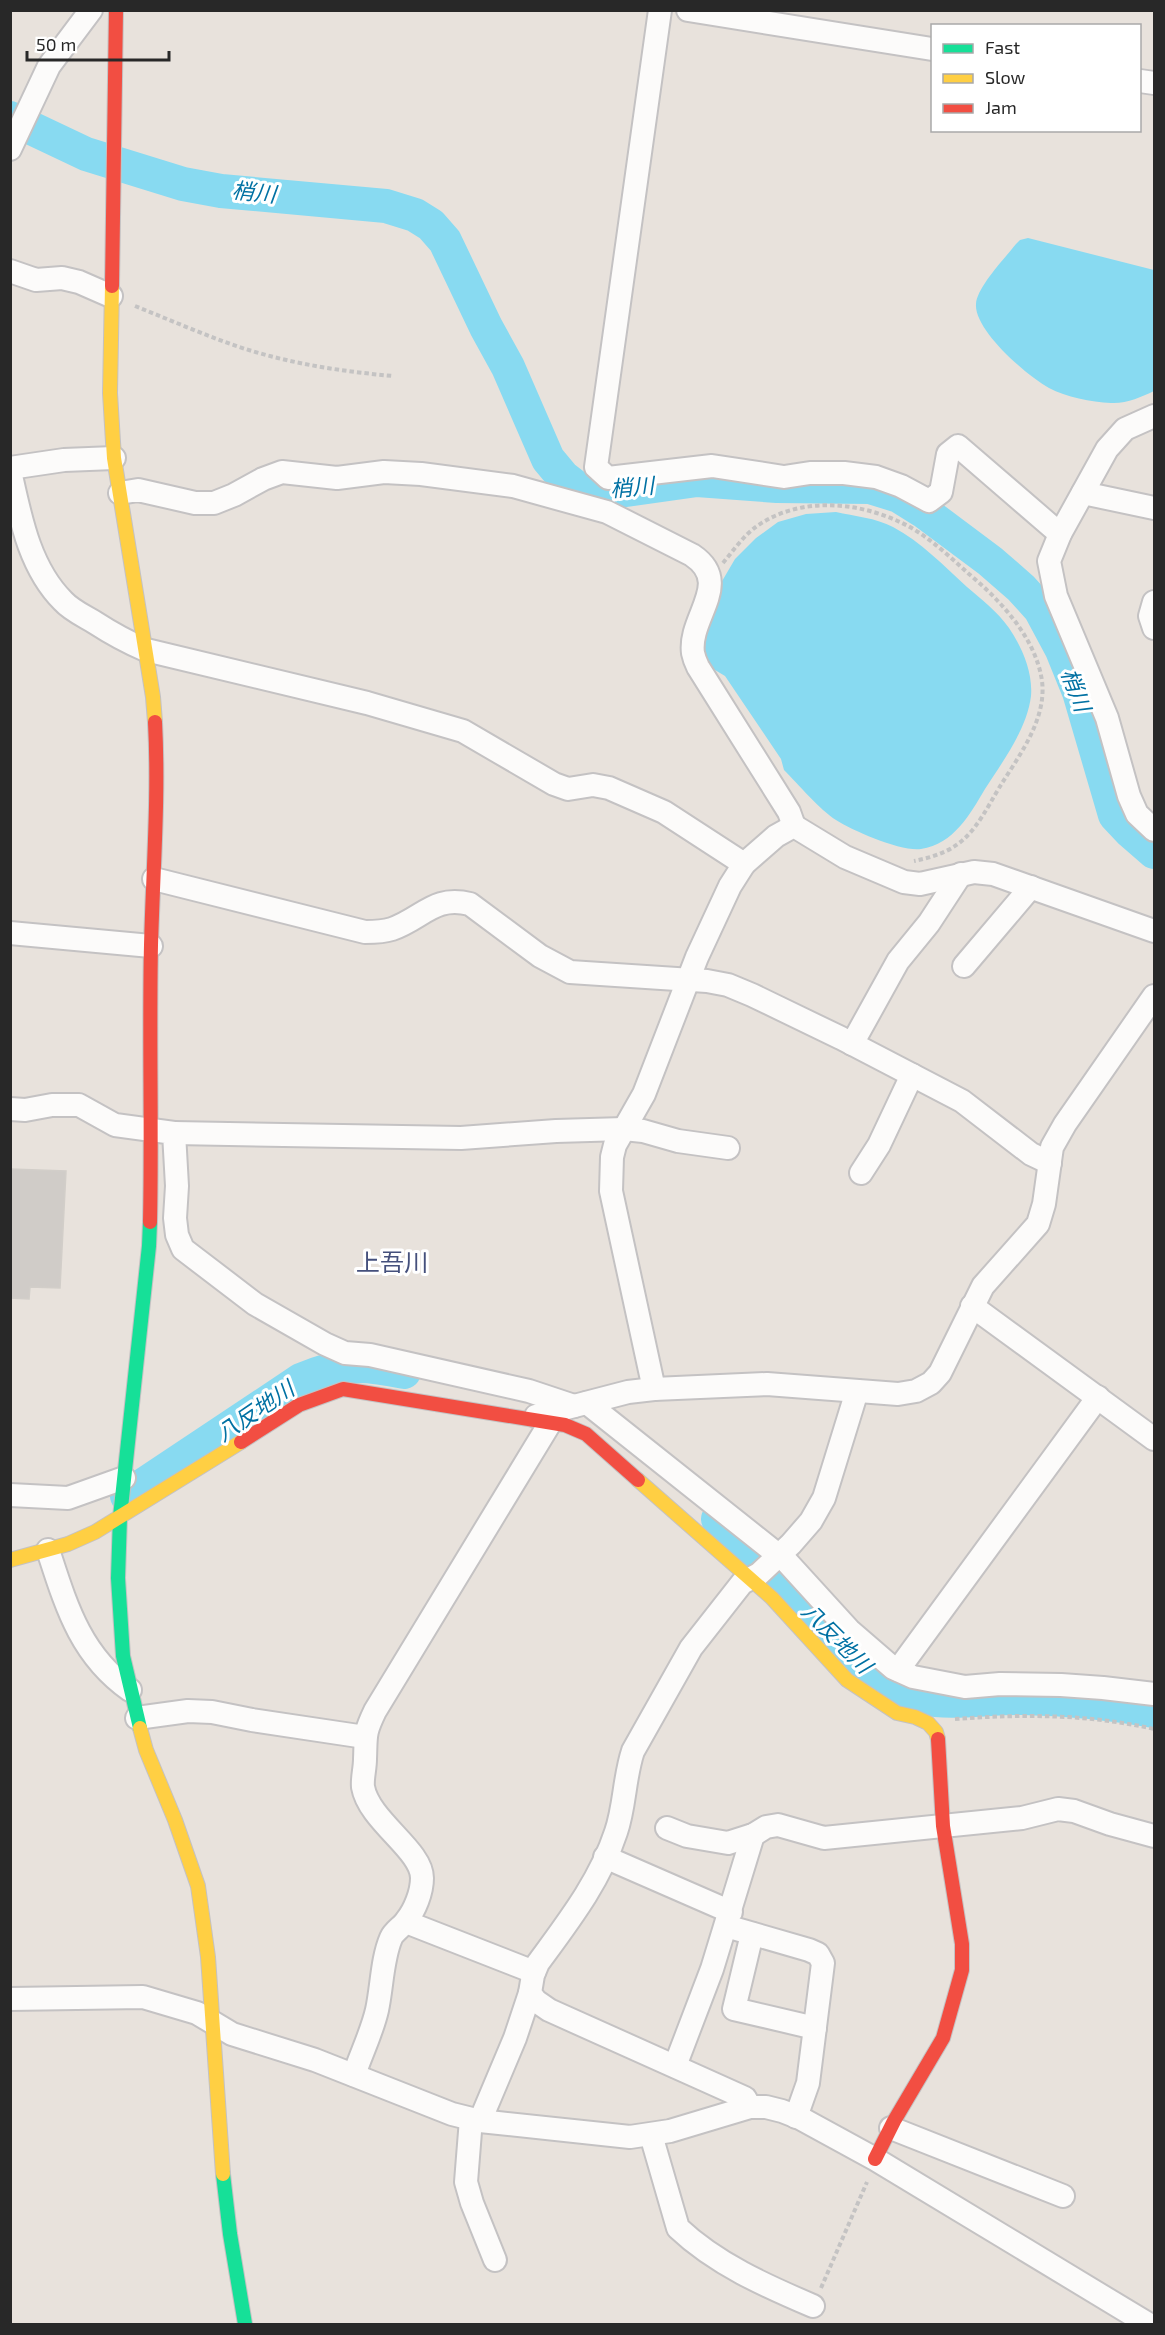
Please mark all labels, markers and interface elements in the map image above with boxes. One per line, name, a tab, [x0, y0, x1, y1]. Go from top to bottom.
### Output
scale bar	[27, 24, 170, 62]
legend	[931, 24, 1141, 132]
text: 50 m	[36, 33, 76, 55]
text: Fast	[985, 36, 1020, 58]
text: Slow	[985, 66, 1026, 88]
text: Jam	[985, 96, 1017, 118]
water label: 梢川	[231, 176, 279, 206]
water label: 梢川	[609, 471, 657, 501]
water label: 梢川	[1057, 664, 1098, 717]
district label: 上吾川	[356, 1247, 428, 1276]
water label: 八反地川	[211, 1374, 300, 1446]
water label: 八反地川	[797, 1597, 879, 1679]

